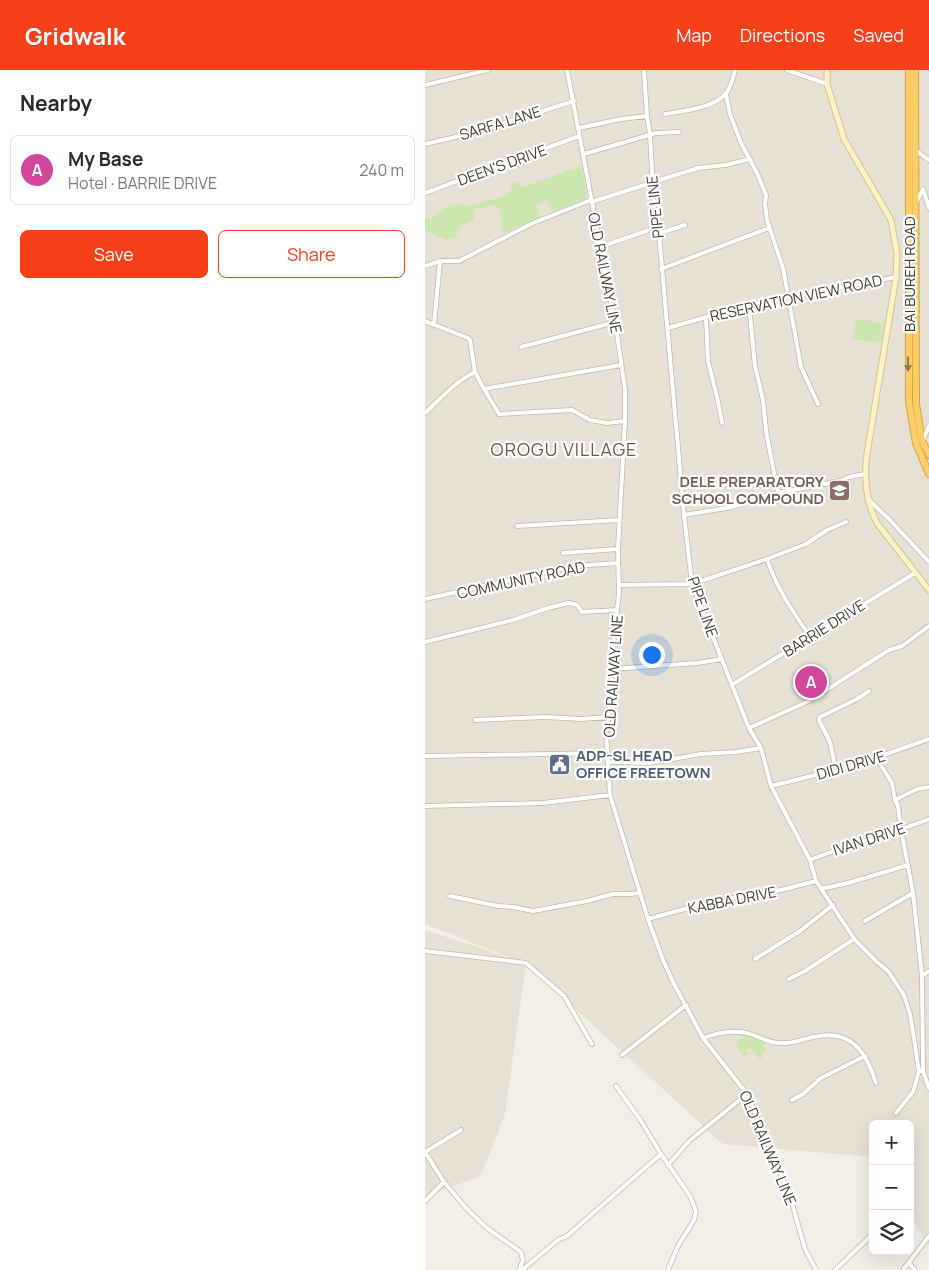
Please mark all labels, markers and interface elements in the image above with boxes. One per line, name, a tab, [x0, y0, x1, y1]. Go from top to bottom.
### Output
text: Gridwalk	[25, 19, 126, 52]
text: Map	[676, 23, 712, 47]
text: Directions	[740, 23, 825, 47]
text: Saved	[853, 23, 904, 47]
text: Nearby	[20, 89, 92, 117]
street label: SARFA LANE	[457, 101, 543, 145]
street label: DEEN'S DRIVE	[455, 139, 549, 191]
text: My Base	[68, 146, 143, 172]
text: A	[32, 159, 42, 181]
text: 240 m	[359, 159, 404, 181]
text: Hotel · BARRIE DRIVE	[68, 172, 217, 194]
street label: PIPE LINE	[641, 174, 669, 240]
street label: OLD RAILWAY LINE	[583, 211, 627, 335]
street label: BAI BUREH ROAD	[899, 216, 920, 332]
button: Save	[20, 230, 208, 278]
button: Share	[218, 230, 405, 278]
street label: RESERVATION VIEW ROAD	[708, 269, 884, 327]
one-way arrow	[904, 356, 912, 372]
district label: OROGU VILLAGE	[491, 437, 637, 461]
place label: DELE PREPARATORY SCHOOL COMPOUND	[671, 471, 825, 509]
school or university icon: DELE PREPARATORY SCHOOL COMPOUND	[828, 478, 852, 502]
street label: COMMUNITY ROAD	[455, 556, 587, 604]
street label: PIPE LINE	[683, 574, 723, 640]
street label: BARRIE DRIVE	[779, 594, 869, 662]
street label: OLD RAILWAY LINE	[598, 614, 628, 738]
your location	[639, 642, 665, 668]
pin: A	[795, 663, 827, 701]
place label: ADP-SL HEAD OFFICE FREETOWN	[576, 745, 711, 783]
street label: DIDI DRIVE	[814, 745, 888, 785]
public building icon: ADP-SL HEAD OFFICE FREETOWN	[548, 752, 572, 776]
street label: IVAN DRIVE	[830, 817, 908, 861]
street label: KABBA DRIVE	[686, 881, 778, 919]
street label: OLD RAILWAY LINE	[734, 1087, 802, 1209]
map controls	[869, 1120, 914, 1255]
button: +	[869, 1120, 914, 1165]
button: −	[869, 1165, 914, 1210]
button: layers	[869, 1210, 914, 1255]

